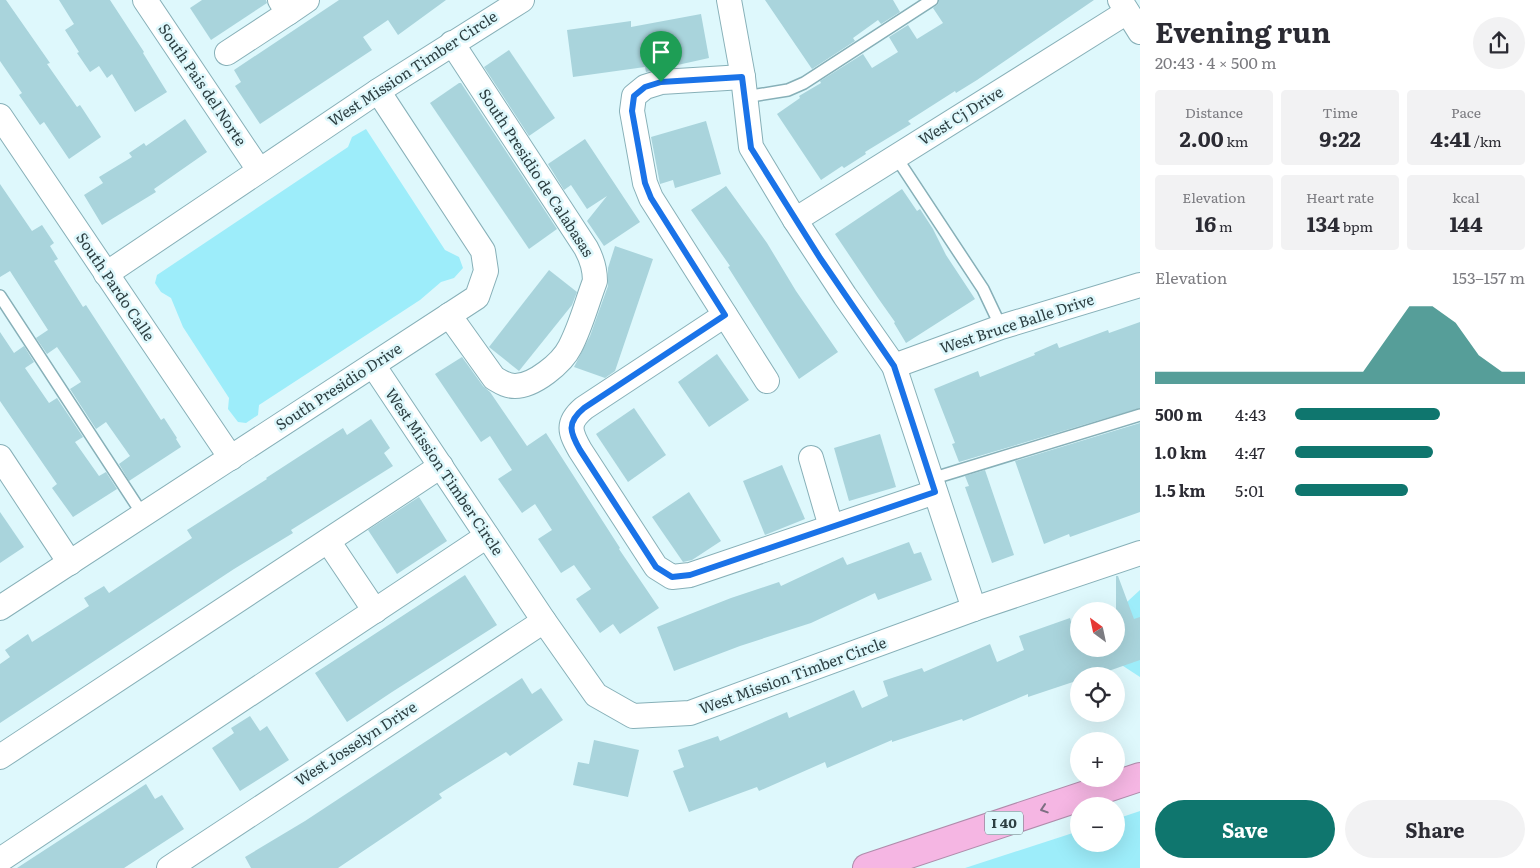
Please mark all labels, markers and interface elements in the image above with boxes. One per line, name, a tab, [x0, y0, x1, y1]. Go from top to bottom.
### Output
street label: West Mission Timber Circle	[323, 4, 501, 131]
text: Evening run	[1155, 10, 1331, 52]
button: share	[1473, 17, 1525, 69]
street label: South Pais del Norte	[154, 18, 253, 150]
pin	[640, 31, 682, 82]
icon: arrive	[647, 38, 675, 66]
text: 20:43 · 4 × 500 m	[1155, 50, 1276, 74]
street label: West Cj Drive	[913, 79, 1007, 150]
street label: South Presidio de Calabasas	[474, 84, 601, 261]
text: Distance	[1185, 102, 1243, 122]
text: Time	[1322, 102, 1358, 122]
text: Pace	[1451, 102, 1481, 122]
text: 2.00	[1180, 122, 1224, 153]
text: 9:22	[1319, 122, 1361, 153]
text: 4:41	[1430, 122, 1471, 153]
text: km	[1224, 131, 1248, 151]
text: /km	[1471, 131, 1502, 151]
text: Elevation	[1182, 187, 1246, 207]
text: Heart rate	[1306, 187, 1374, 207]
text: kcal	[1452, 187, 1480, 207]
text: 16	[1195, 207, 1216, 238]
text: 134	[1307, 207, 1340, 238]
text: 144	[1449, 207, 1483, 238]
text: m	[1216, 216, 1233, 236]
text: bpm	[1340, 216, 1373, 236]
street label: South Pardo Calle	[71, 227, 161, 345]
text: Elevation	[1155, 265, 1227, 289]
text: 153–157 m	[1452, 265, 1525, 289]
street label: West Bruce Balle Drive	[936, 287, 1097, 358]
street label: South Presidio Drive	[271, 336, 406, 435]
street label: West Mission Timber Circle	[380, 383, 510, 560]
text: 500 m	[1155, 402, 1203, 426]
text: 4:43	[1235, 402, 1266, 426]
text: 1.0 km	[1155, 440, 1207, 464]
text: 4:47	[1235, 440, 1265, 464]
text: 1.5 km	[1155, 478, 1205, 502]
text: 5:01	[1235, 478, 1264, 502]
north arrow	[1070, 602, 1125, 658]
map controls	[1070, 602, 1125, 852]
street label: West Mission Timber Circle	[696, 630, 889, 719]
button: locate	[1070, 667, 1125, 722]
street label: West Josselyn Drive	[290, 695, 421, 791]
button: +	[1070, 732, 1125, 787]
button: −	[1070, 797, 1125, 852]
button: Save	[1155, 800, 1335, 858]
button: Share	[1345, 800, 1525, 858]
one-way arrow	[1040, 803, 1049, 813]
road number: I 40	[985, 811, 1023, 834]

